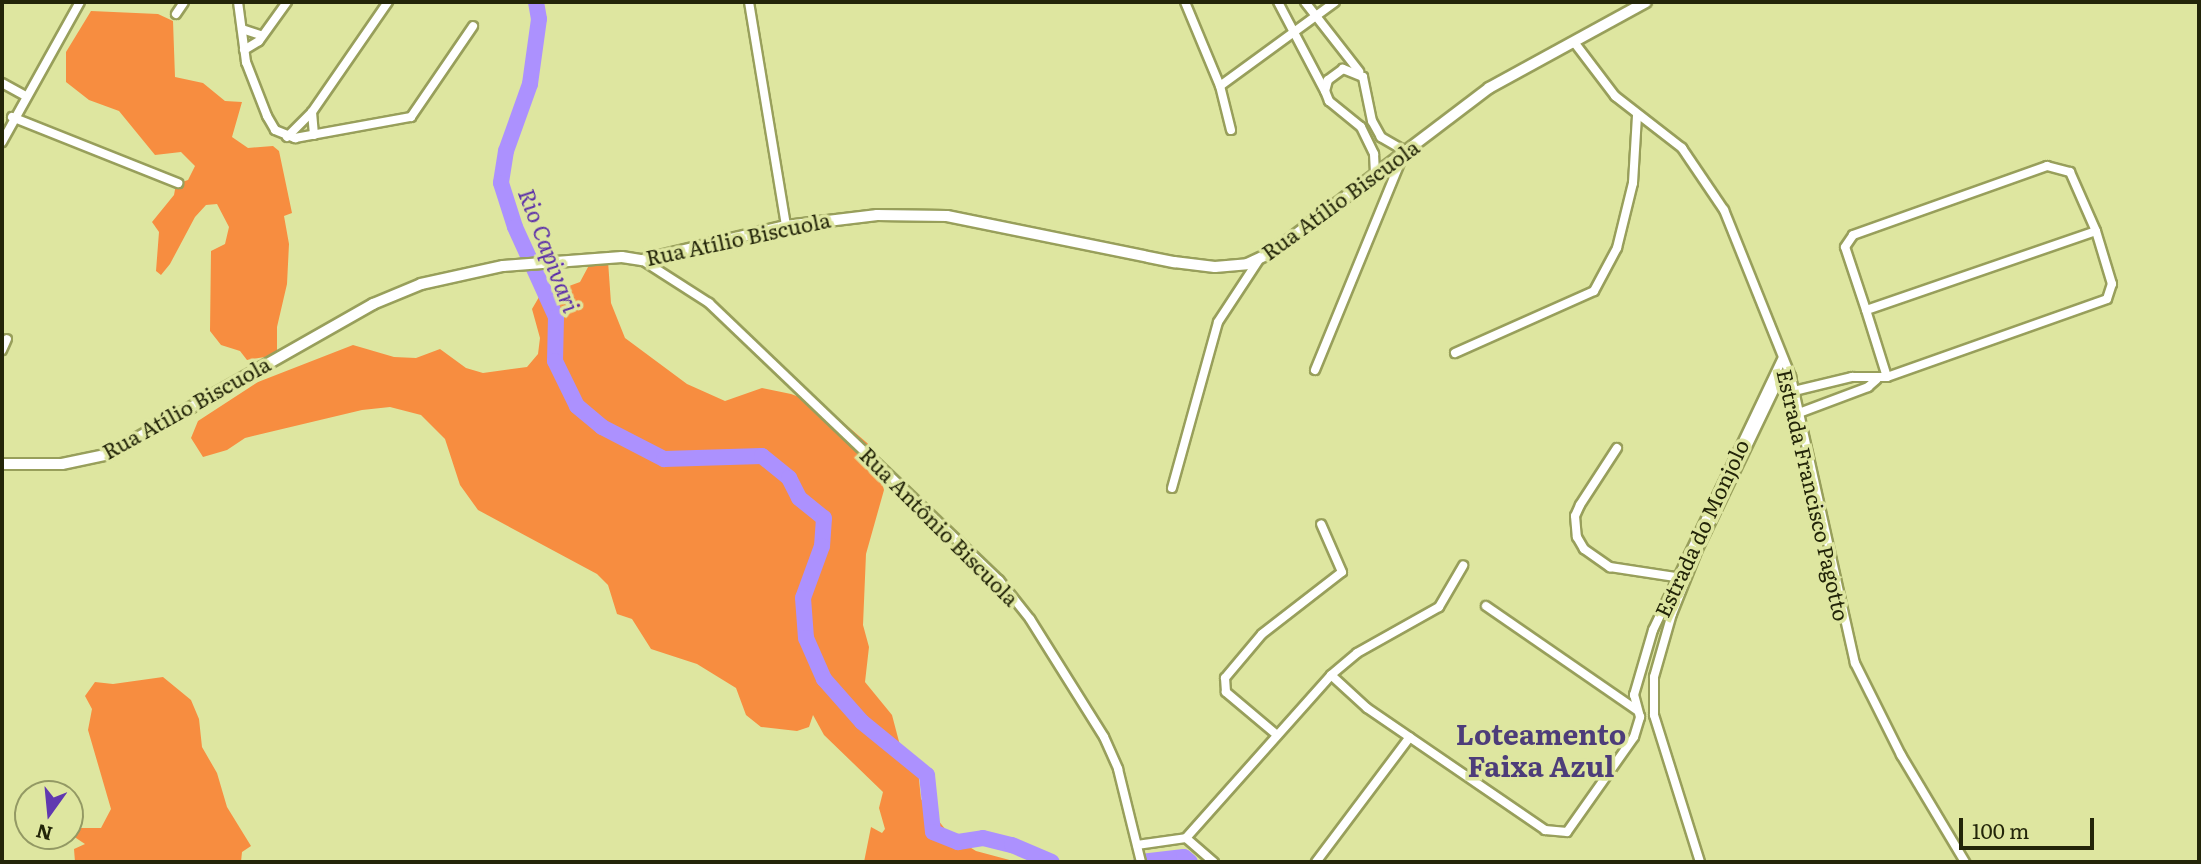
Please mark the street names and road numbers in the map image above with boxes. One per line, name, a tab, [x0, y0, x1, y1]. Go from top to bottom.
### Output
street label: Rua Atílio Biscuola	[1257, 134, 1423, 264]
street label: Rua Atílio Biscuola	[643, 206, 833, 270]
street label: Rua Atílio Biscuola	[98, 350, 274, 464]
street label: Estrada Francisco Pagotto	[1773, 367, 1855, 623]
street label: Estrada do Monjolo	[1649, 435, 1753, 621]
street label: Rua Antônio Biscuola	[856, 442, 1024, 610]

